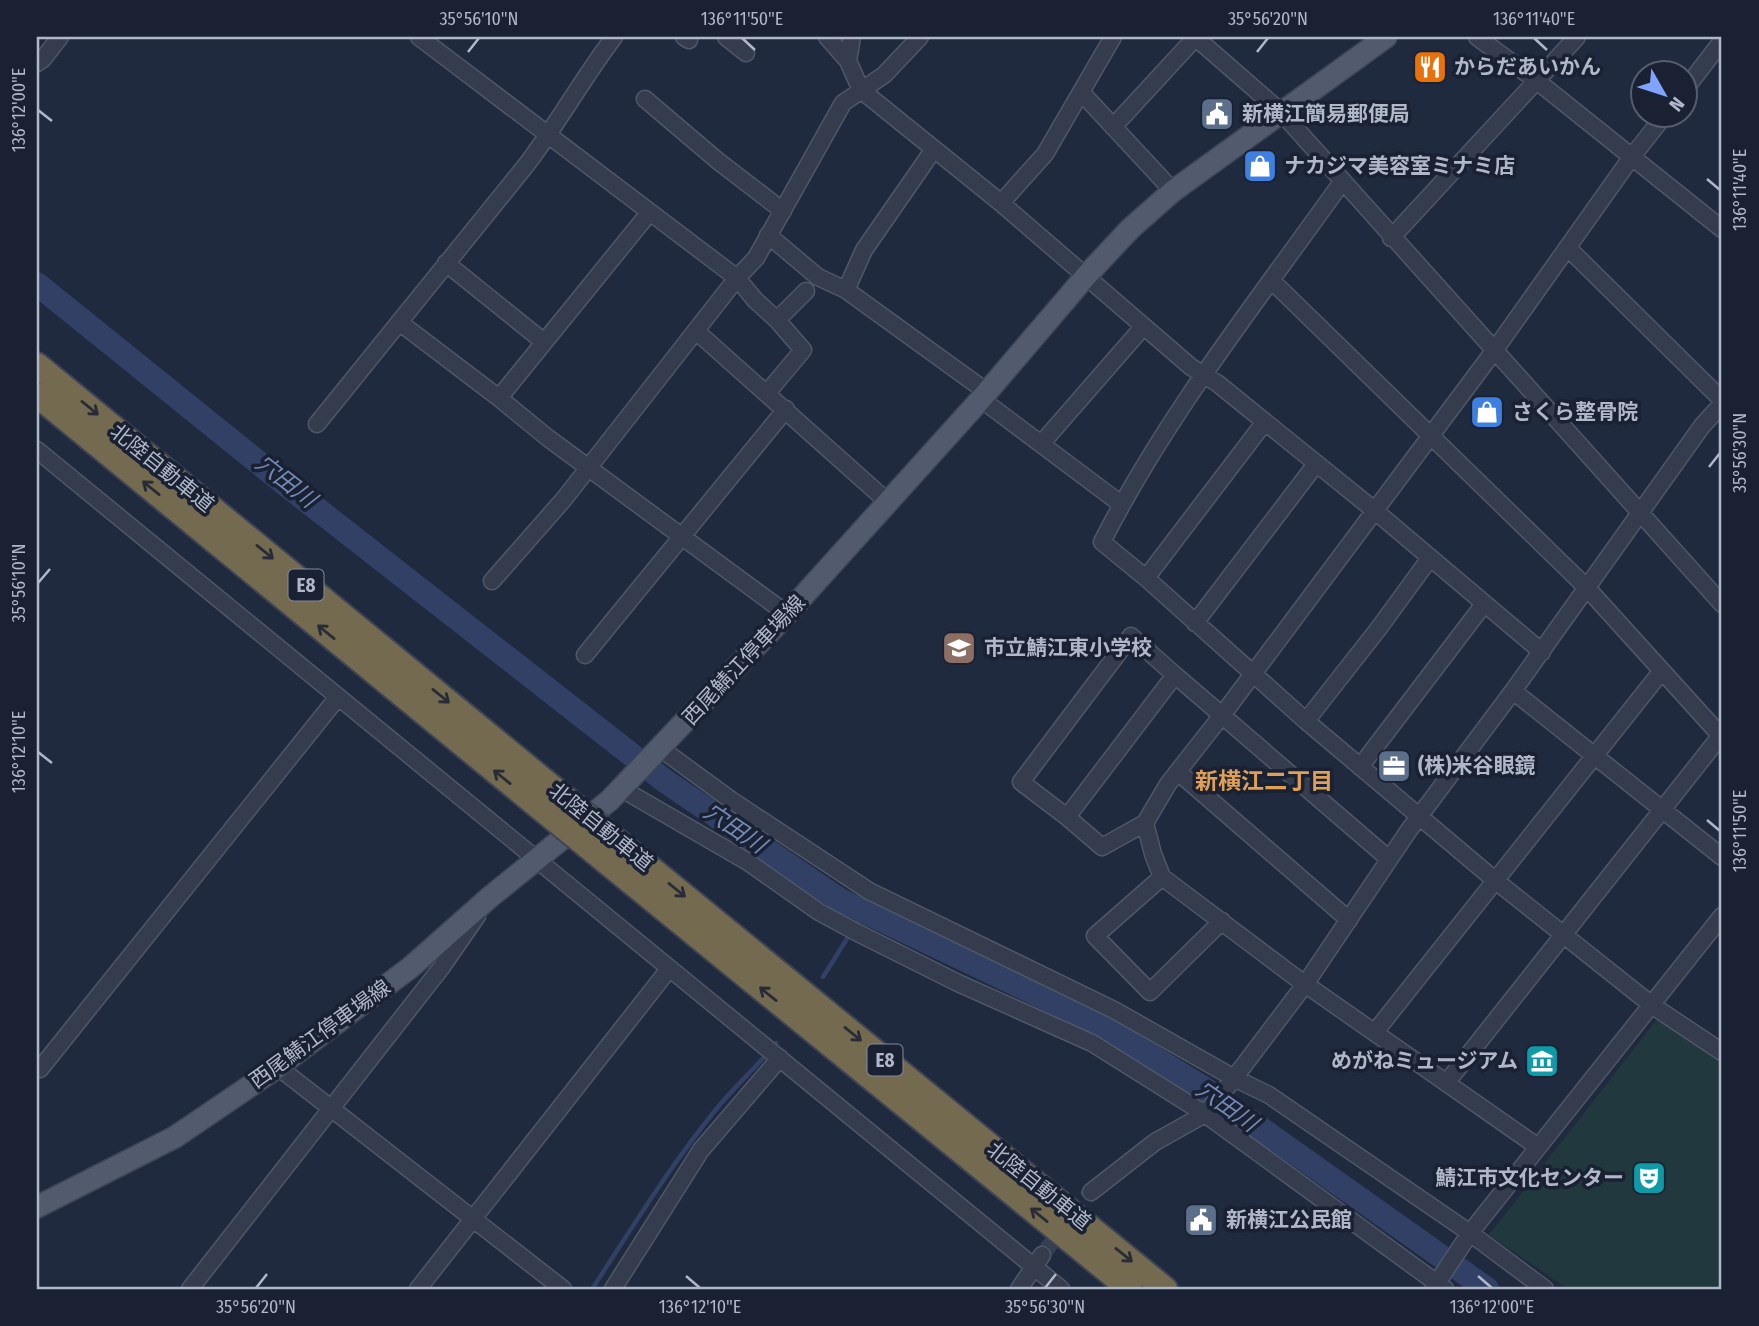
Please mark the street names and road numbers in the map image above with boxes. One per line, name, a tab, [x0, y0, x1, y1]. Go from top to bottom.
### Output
street label: 北陸自動車道	[105, 418, 219, 518]
road number: E8	[288, 570, 324, 600]
street label: 西尾鯖江停車場線	[677, 590, 811, 730]
street label: 北陸自動車道	[544, 777, 658, 877]
street label: 西尾鯖江停車場線	[244, 974, 396, 1094]
road number: E8	[868, 1044, 903, 1076]
street label: 北陸自動車道	[982, 1136, 1096, 1236]

